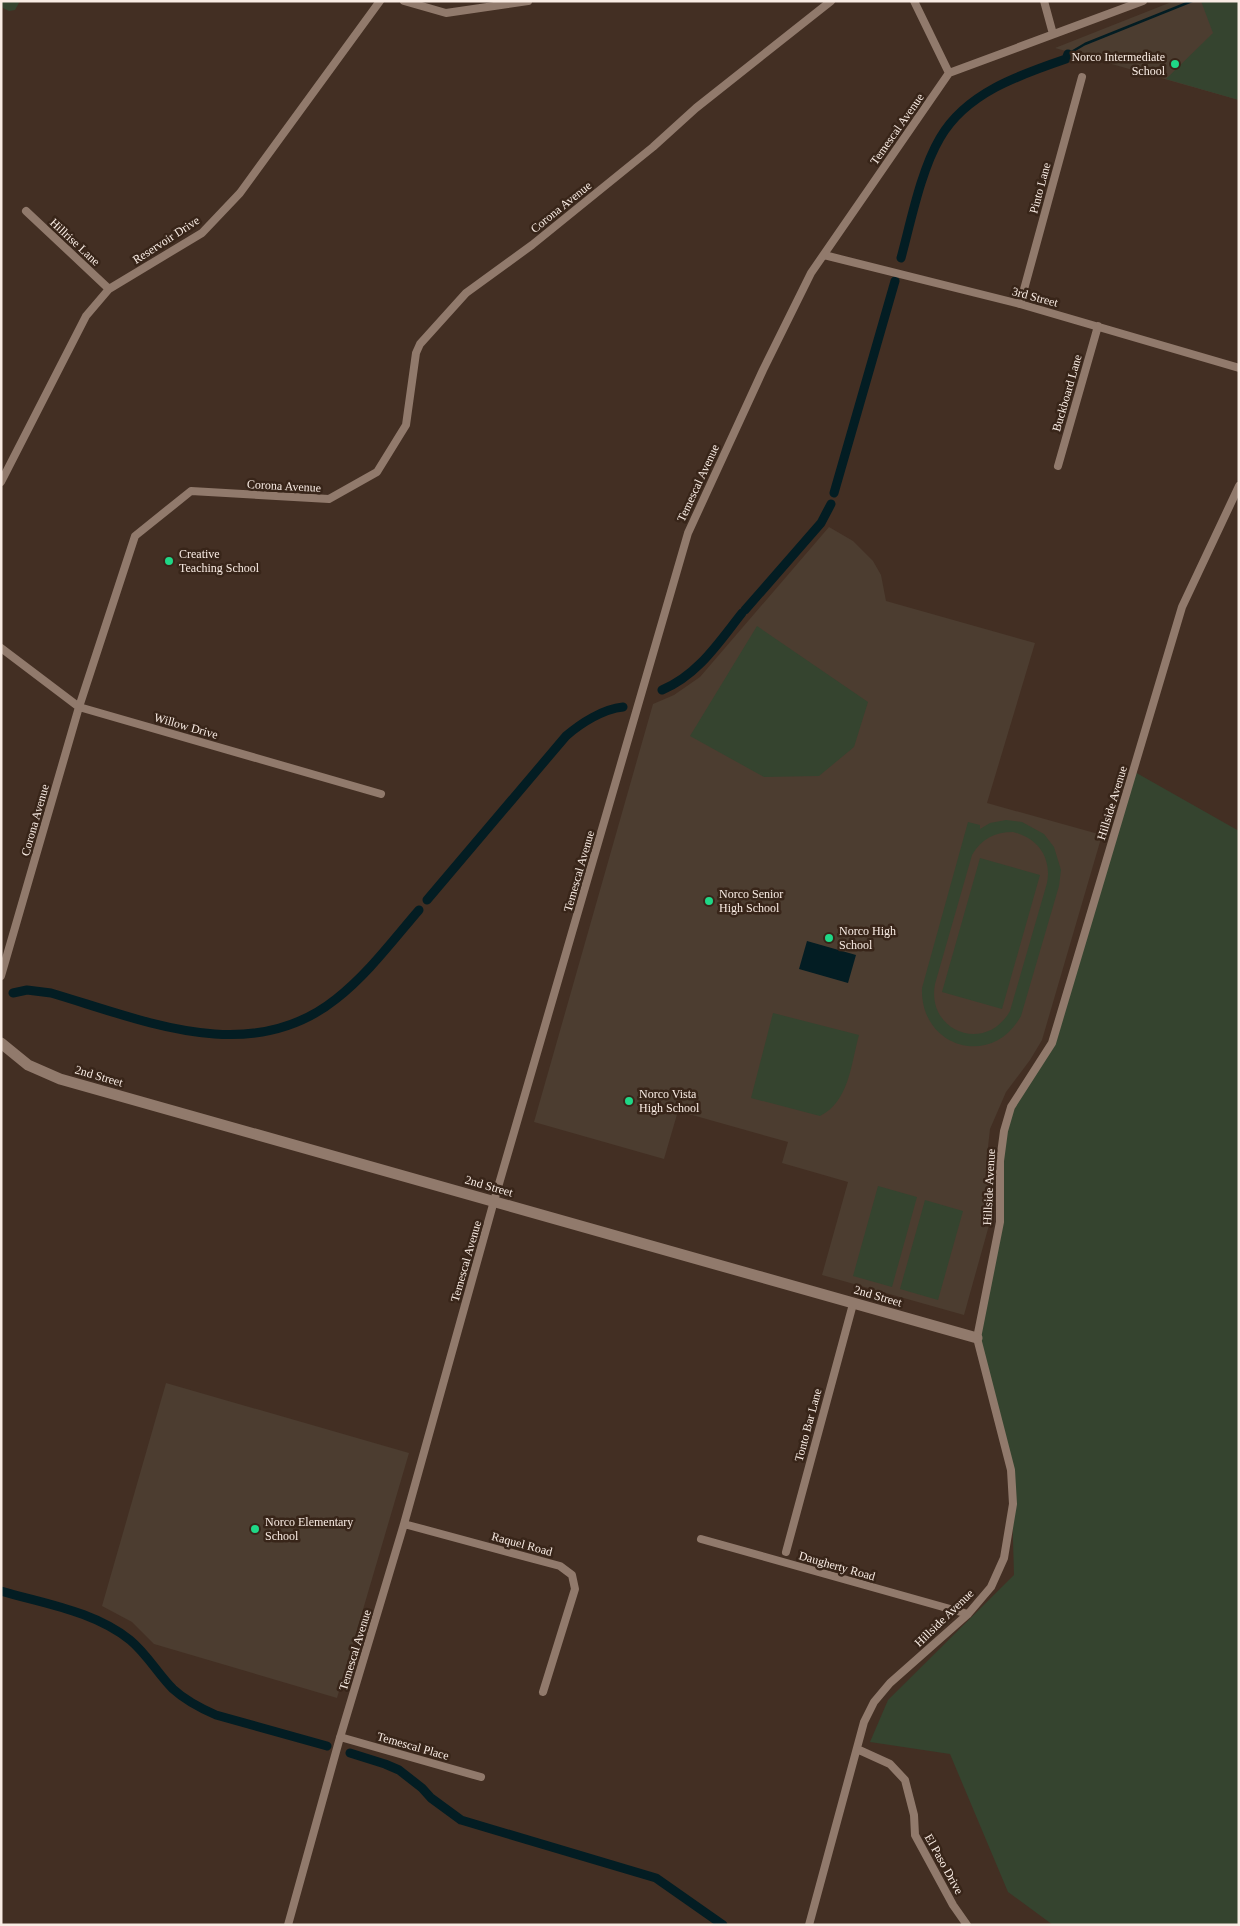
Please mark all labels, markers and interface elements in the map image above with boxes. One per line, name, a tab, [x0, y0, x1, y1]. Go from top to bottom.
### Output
place label: Norco Intermediate School	[1071, 50, 1166, 78]
marker: Norco Intermediate School	[1169, 58, 1181, 70]
street label: Temescal Avenue	[867, 91, 927, 167]
street label: Pinto Lane	[1026, 161, 1054, 215]
street label: Corona Avenue	[528, 178, 594, 236]
street label: Reservoir Drive	[130, 213, 202, 267]
street label: Hillrise Lane	[47, 215, 103, 269]
street label: 3rd Street	[1010, 284, 1060, 310]
street label: Buckboard Lane	[1049, 353, 1085, 433]
street label: Temescal Avenue	[674, 442, 722, 524]
street label: Corona Avenue	[247, 477, 321, 495]
place label: Creative Teaching School	[179, 547, 260, 575]
marker: Creative Teaching School	[163, 555, 175, 567]
street label: Willow Drive	[152, 710, 220, 742]
street label: Hillside Avenue	[1094, 764, 1130, 842]
street label: Corona Avenue	[18, 782, 52, 858]
street label: Temescal Avenue	[561, 829, 597, 913]
place label: Norco Senior High School	[719, 887, 783, 915]
marker: Norco Senior High School	[703, 895, 715, 907]
place label: Norco High School	[839, 924, 896, 952]
marker: Norco High School	[823, 932, 835, 944]
street label: 2nd Street	[74, 1063, 125, 1090]
place label: Norco Vista High School	[639, 1087, 700, 1115]
marker: Norco Vista High School	[623, 1095, 635, 1107]
street label: Hillside Avenue	[980, 1148, 998, 1226]
street label: 2nd Street	[464, 1173, 515, 1200]
street label: Temescal Avenue	[448, 1219, 484, 1303]
street label: 2nd Street	[853, 1283, 904, 1310]
street label: Tonto Bar Lane	[792, 1387, 824, 1463]
place label: Norco Elementary School	[265, 1515, 353, 1543]
marker: Norco Elementary School	[249, 1523, 261, 1535]
street label: Raquel Road	[490, 1529, 554, 1559]
street label: Daugherty Road	[797, 1548, 877, 1584]
street label: Hillside Avenue	[912, 1586, 976, 1650]
street label: Temescal Avenue	[336, 1608, 374, 1692]
street label: Temescal Place	[375, 1729, 451, 1763]
street label: El Paso Drive	[922, 1831, 966, 1897]

